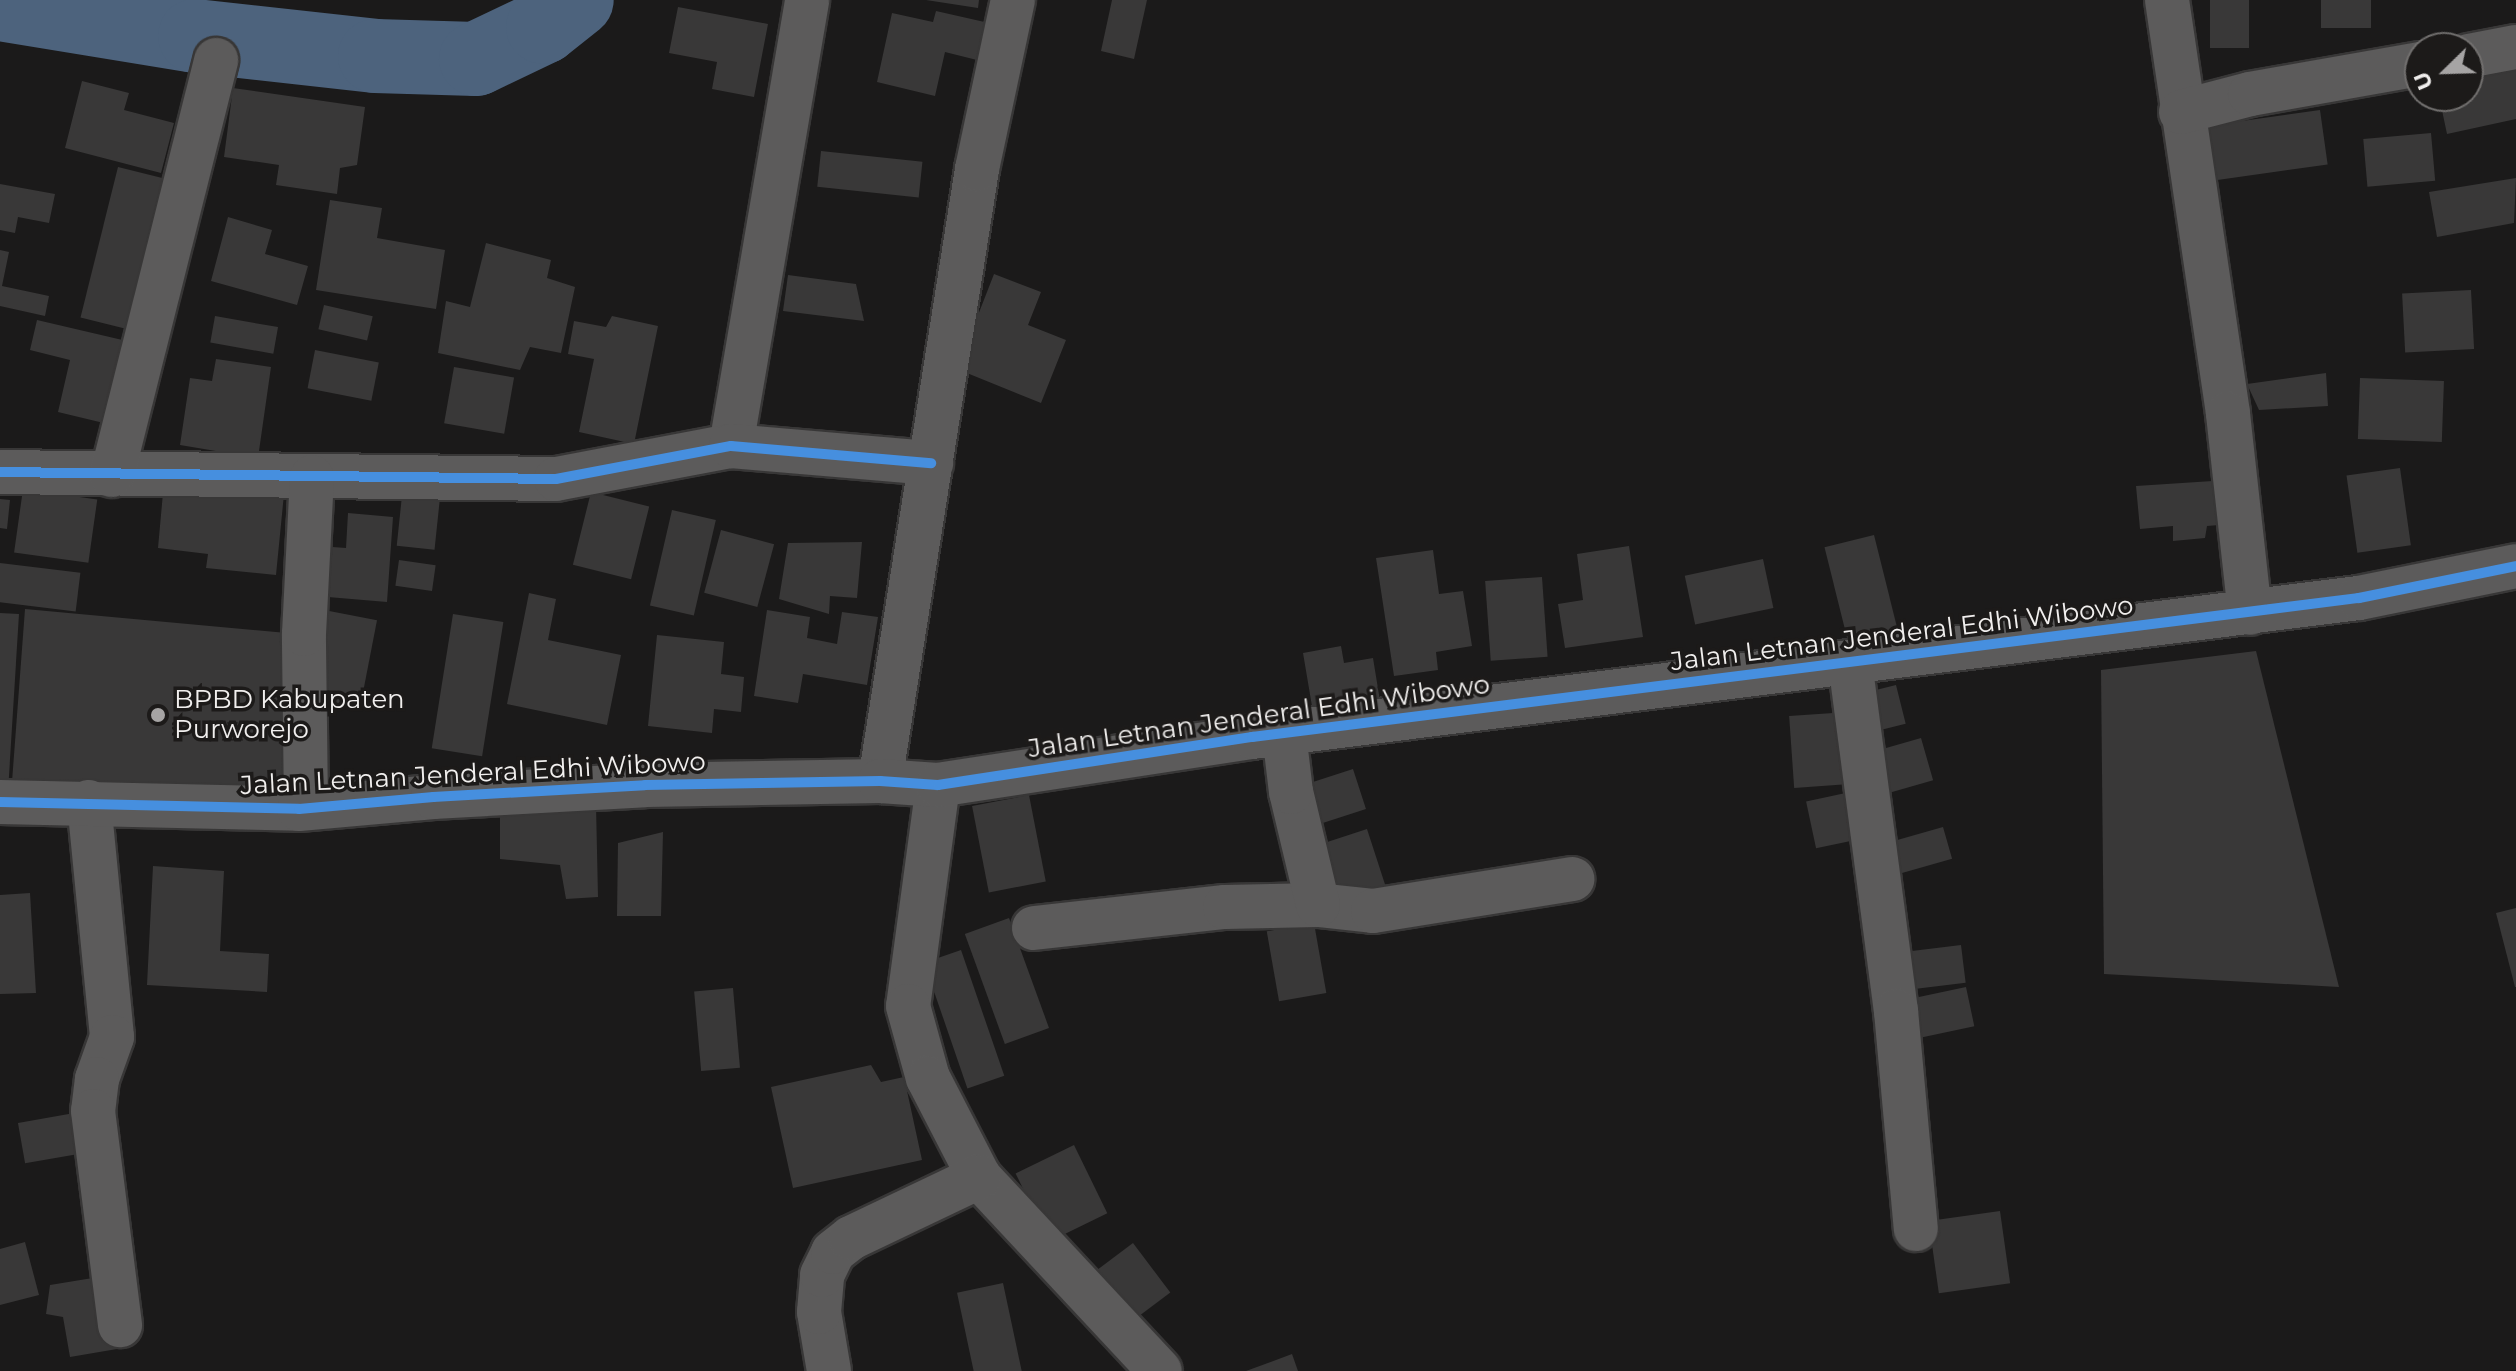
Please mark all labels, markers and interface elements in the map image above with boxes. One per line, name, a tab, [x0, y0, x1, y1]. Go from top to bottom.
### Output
north arrow	[2404, 32, 2484, 112]
text: U	[2407, 68, 2439, 94]
street label: Jalan Letnan Jenderal Edhi Wibowo	[1669, 590, 2135, 678]
street label: Jalan Letnan Jenderal Edhi Wibowo	[1026, 669, 1492, 765]
place label: BPBD Kabupaten Purworejo	[174, 684, 405, 746]
marker: BPBD Kabupaten Purworejo	[149, 706, 167, 724]
street label: Jalan Letnan Jenderal Edhi Wibowo	[240, 746, 706, 802]

